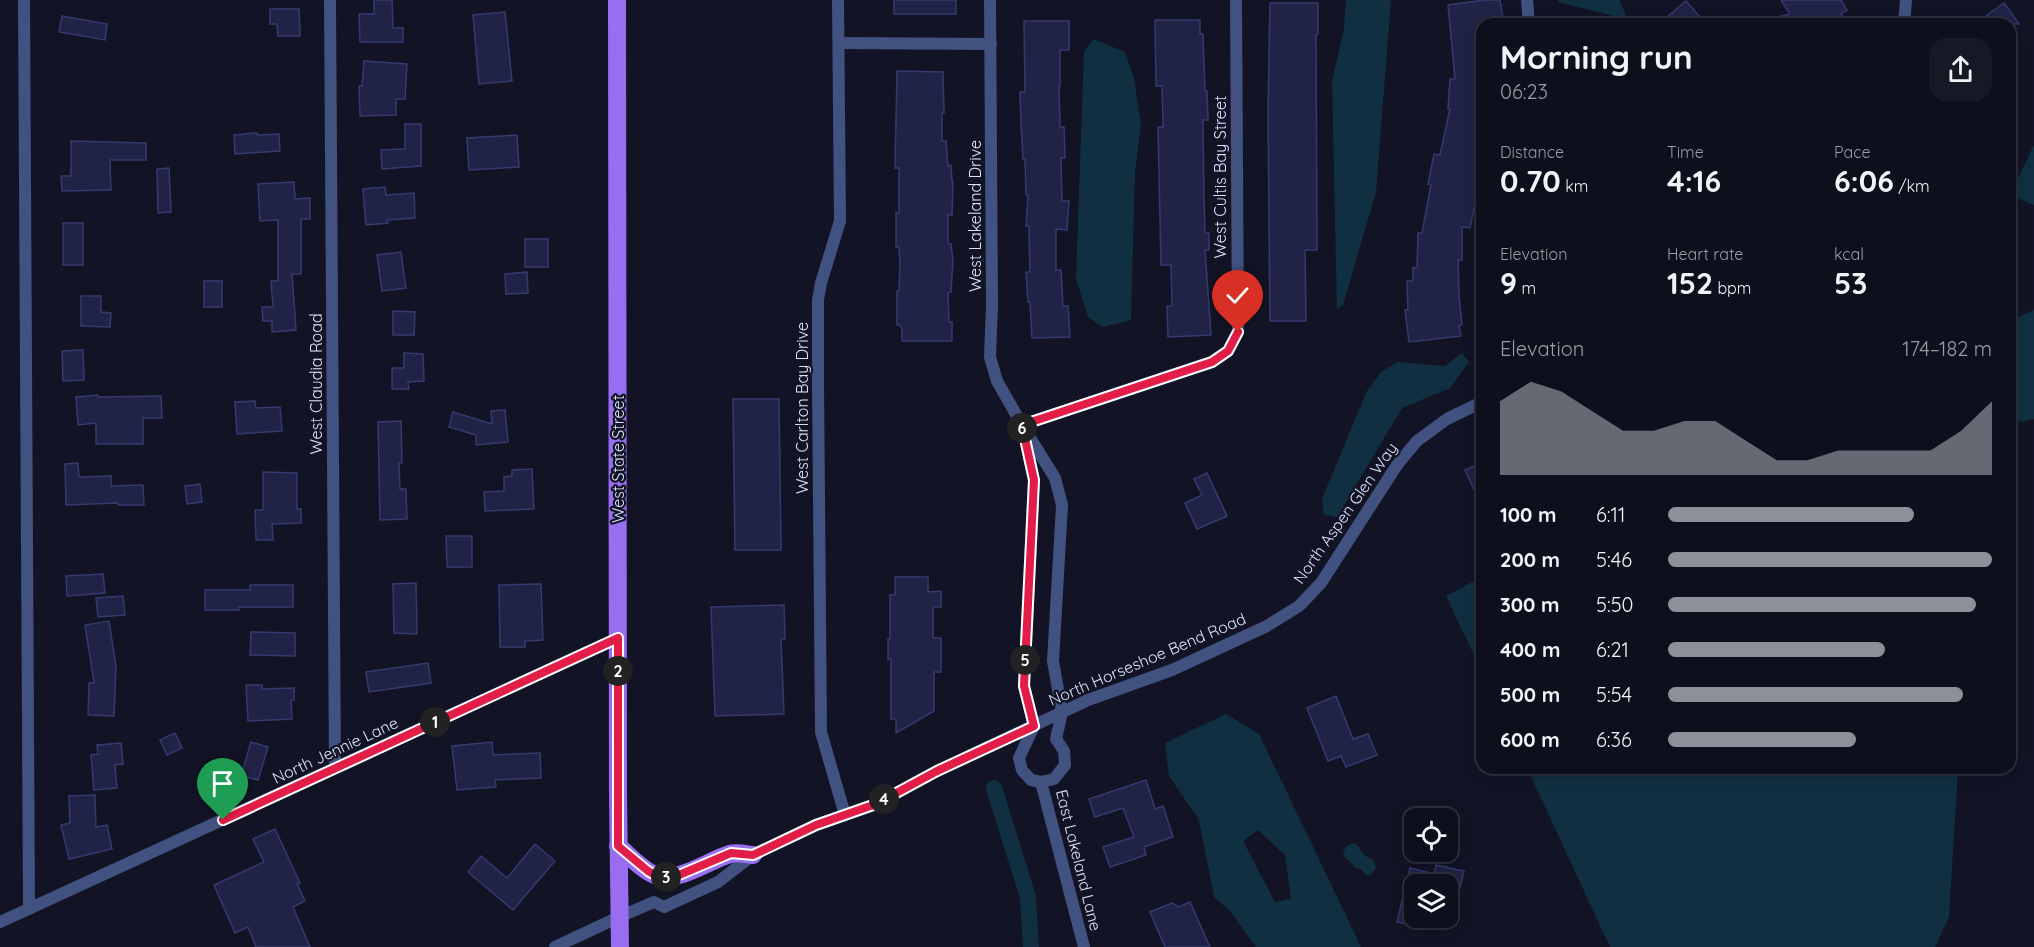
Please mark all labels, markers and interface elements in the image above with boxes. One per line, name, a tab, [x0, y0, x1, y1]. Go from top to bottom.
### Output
text: Morning run	[1500, 36, 1693, 77]
button: share	[1929, 38, 1992, 101]
text: 06:23	[1500, 79, 1548, 104]
street label: West Cultis Bay Street	[1210, 96, 1230, 258]
street label: West Lakeland Drive	[965, 140, 985, 292]
text: Distance	[1500, 142, 1564, 162]
text: Time	[1667, 142, 1704, 162]
text: Pace	[1834, 142, 1870, 162]
text: 0.70	[1500, 162, 1561, 200]
text: 4:16	[1667, 162, 1721, 200]
text: 6:06	[1834, 162, 1894, 200]
text: km	[1561, 176, 1588, 196]
text: /km	[1894, 176, 1930, 196]
text: Elevation	[1500, 244, 1567, 264]
text: Heart rate	[1667, 244, 1743, 264]
text: kcal	[1834, 244, 1864, 264]
text: 9	[1500, 264, 1517, 302]
text: 152	[1667, 264, 1713, 302]
text: 53	[1834, 264, 1867, 302]
pin	[1212, 270, 1263, 332]
text: m	[1517, 278, 1536, 298]
text: bpm	[1713, 278, 1751, 298]
icon: check	[1221, 279, 1254, 312]
street label: West Claudia Road	[306, 313, 326, 455]
street label: West Carlton Bay Drive	[792, 322, 812, 494]
text: Elevation	[1500, 336, 1584, 361]
text: 174–182 m	[1902, 336, 1992, 361]
street label: West State Street	[608, 395, 628, 523]
pin: 6	[1007, 413, 1037, 443]
text: 6	[1018, 418, 1026, 438]
street label: North Aspen Glen Way	[1289, 438, 1401, 588]
text: 100 m	[1500, 502, 1556, 527]
text: 6:11	[1596, 502, 1625, 527]
text: 200 m	[1500, 547, 1560, 572]
text: 5:46	[1596, 547, 1632, 572]
text: 300 m	[1500, 592, 1559, 617]
text: 5:50	[1596, 592, 1633, 617]
street label: North Horseshoe Bend Road	[1045, 608, 1249, 710]
text: 400 m	[1500, 637, 1560, 662]
text: 6:21	[1596, 637, 1629, 662]
pin: 5	[1010, 645, 1040, 675]
text: 5	[1020, 650, 1030, 670]
pin: 2	[603, 656, 633, 686]
text: 2	[613, 661, 623, 681]
text: 500 m	[1500, 682, 1560, 707]
text: 5:54	[1596, 682, 1632, 707]
pin: 1	[420, 707, 450, 737]
street label: North Jennie Lane	[269, 712, 401, 788]
text: 1	[432, 712, 438, 732]
text: 600 m	[1500, 727, 1560, 752]
text: 6:36	[1596, 727, 1632, 752]
pin	[197, 758, 248, 820]
icon: arrive	[206, 767, 239, 800]
pin: 4	[869, 784, 899, 814]
street label: East Lakeland Lane	[1052, 787, 1106, 933]
text: 4	[879, 789, 889, 809]
map controls	[1404, 808, 1458, 928]
button: locate	[1404, 808, 1458, 862]
pin: 3	[651, 862, 681, 892]
text: 3	[662, 867, 670, 887]
button: layers	[1404, 874, 1458, 928]

